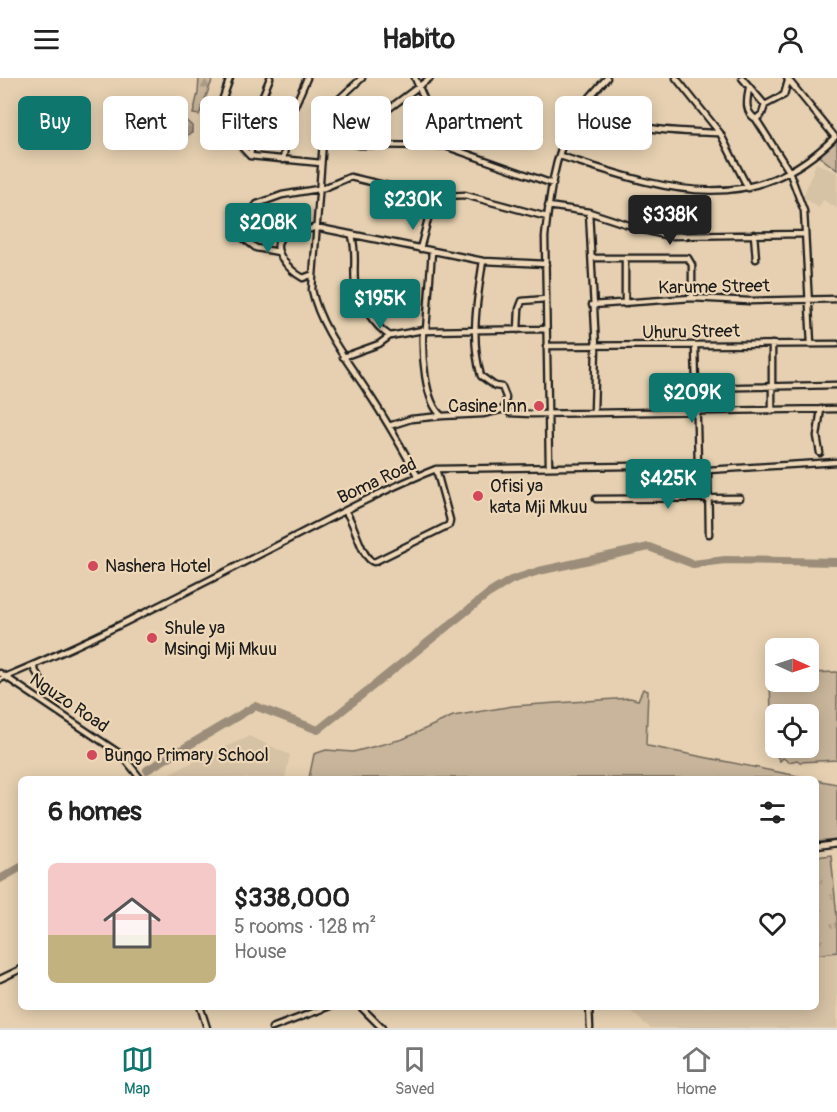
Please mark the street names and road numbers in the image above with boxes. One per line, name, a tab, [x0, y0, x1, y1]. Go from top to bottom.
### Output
street label: Karume Street	[658, 275, 771, 299]
street label: Uhuru Street	[642, 320, 741, 344]
street label: Boma Road	[334, 453, 420, 509]
street label: Nguzo Road	[25, 668, 113, 738]

